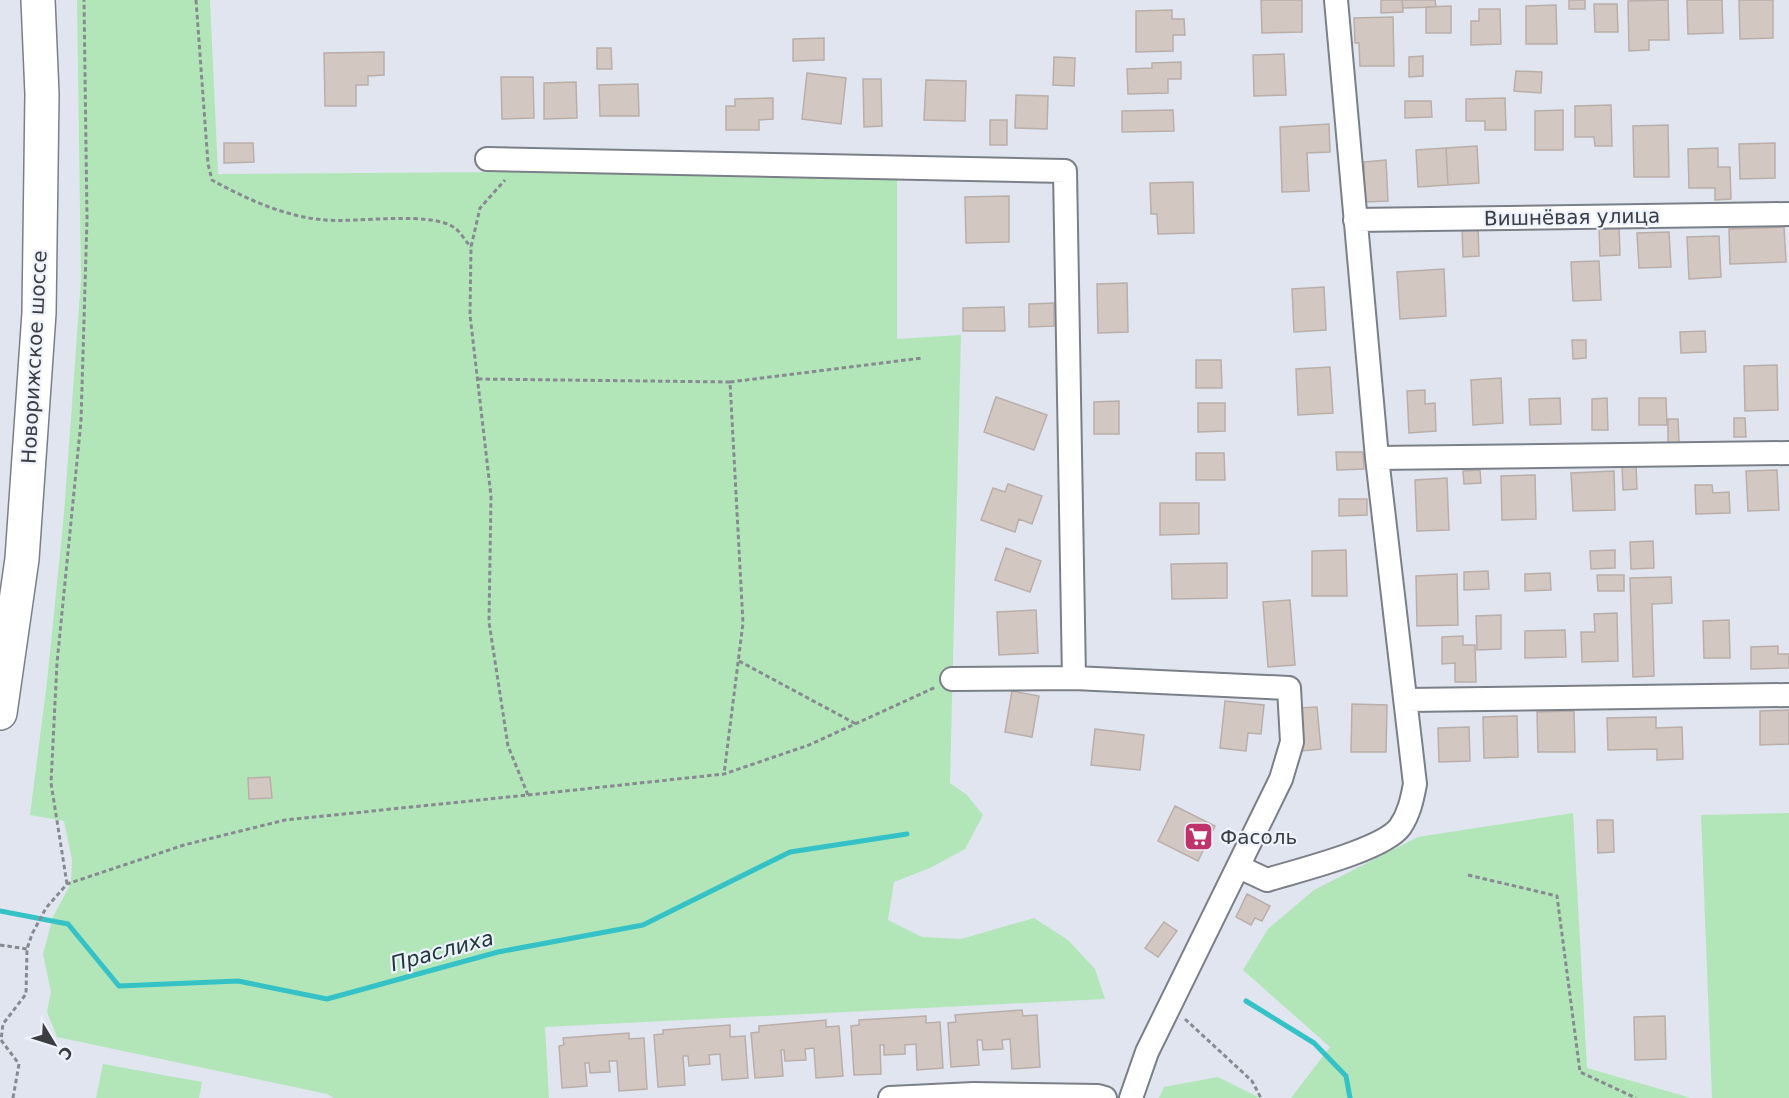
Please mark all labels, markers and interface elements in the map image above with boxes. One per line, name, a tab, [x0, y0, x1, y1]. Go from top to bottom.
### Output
street label: Вишнёвая улица	[1484, 203, 1660, 231]
street label: Новорижское шоссе	[16, 250, 52, 464]
supermarket icon: Фасоль	[1183, 821, 1215, 853]
place label: Фасоль	[1220, 825, 1297, 849]
water label: Праслиха	[388, 926, 496, 976]
north arrow	[24, 1014, 84, 1074]
text: С	[54, 1042, 77, 1063]

